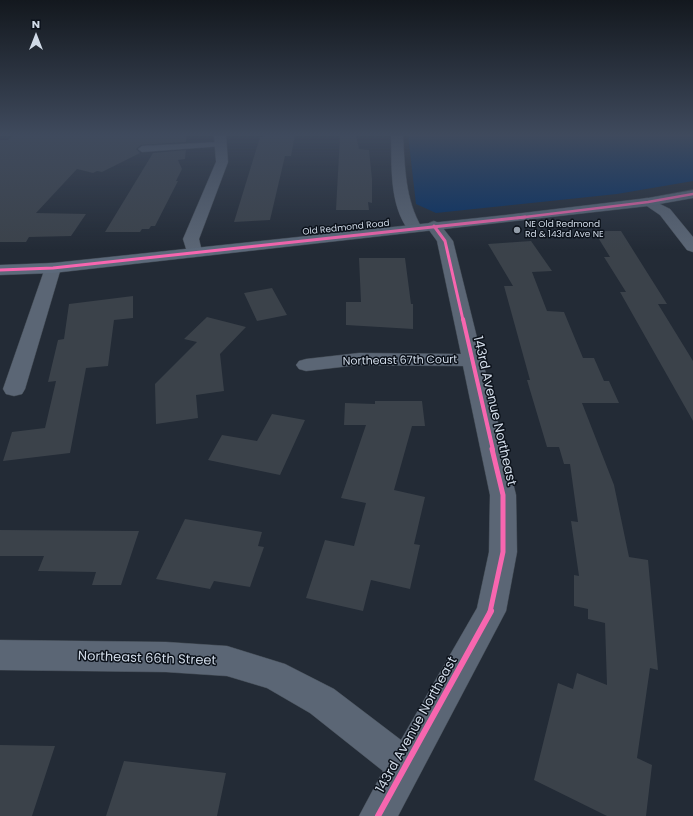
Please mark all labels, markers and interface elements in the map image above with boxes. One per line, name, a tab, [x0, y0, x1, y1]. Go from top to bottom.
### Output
north arrow	[16, 16, 56, 56]
text: N	[32, 16, 40, 32]
street label: Old Redmond Road	[302, 218, 390, 238]
place label: NE Old Redmond Rd & 143rd Ave NE	[525, 220, 604, 241]
marker: NE Old Redmond Rd & 143rd Ave NE	[512, 225, 522, 235]
street label: 143rd Avenue Northeast	[469, 335, 519, 487]
street label: Northeast 67th Court	[343, 353, 457, 369]
street label: Northeast 66th Street	[78, 649, 216, 669]
street label: 143rd Avenue Northeast	[373, 654, 461, 796]

